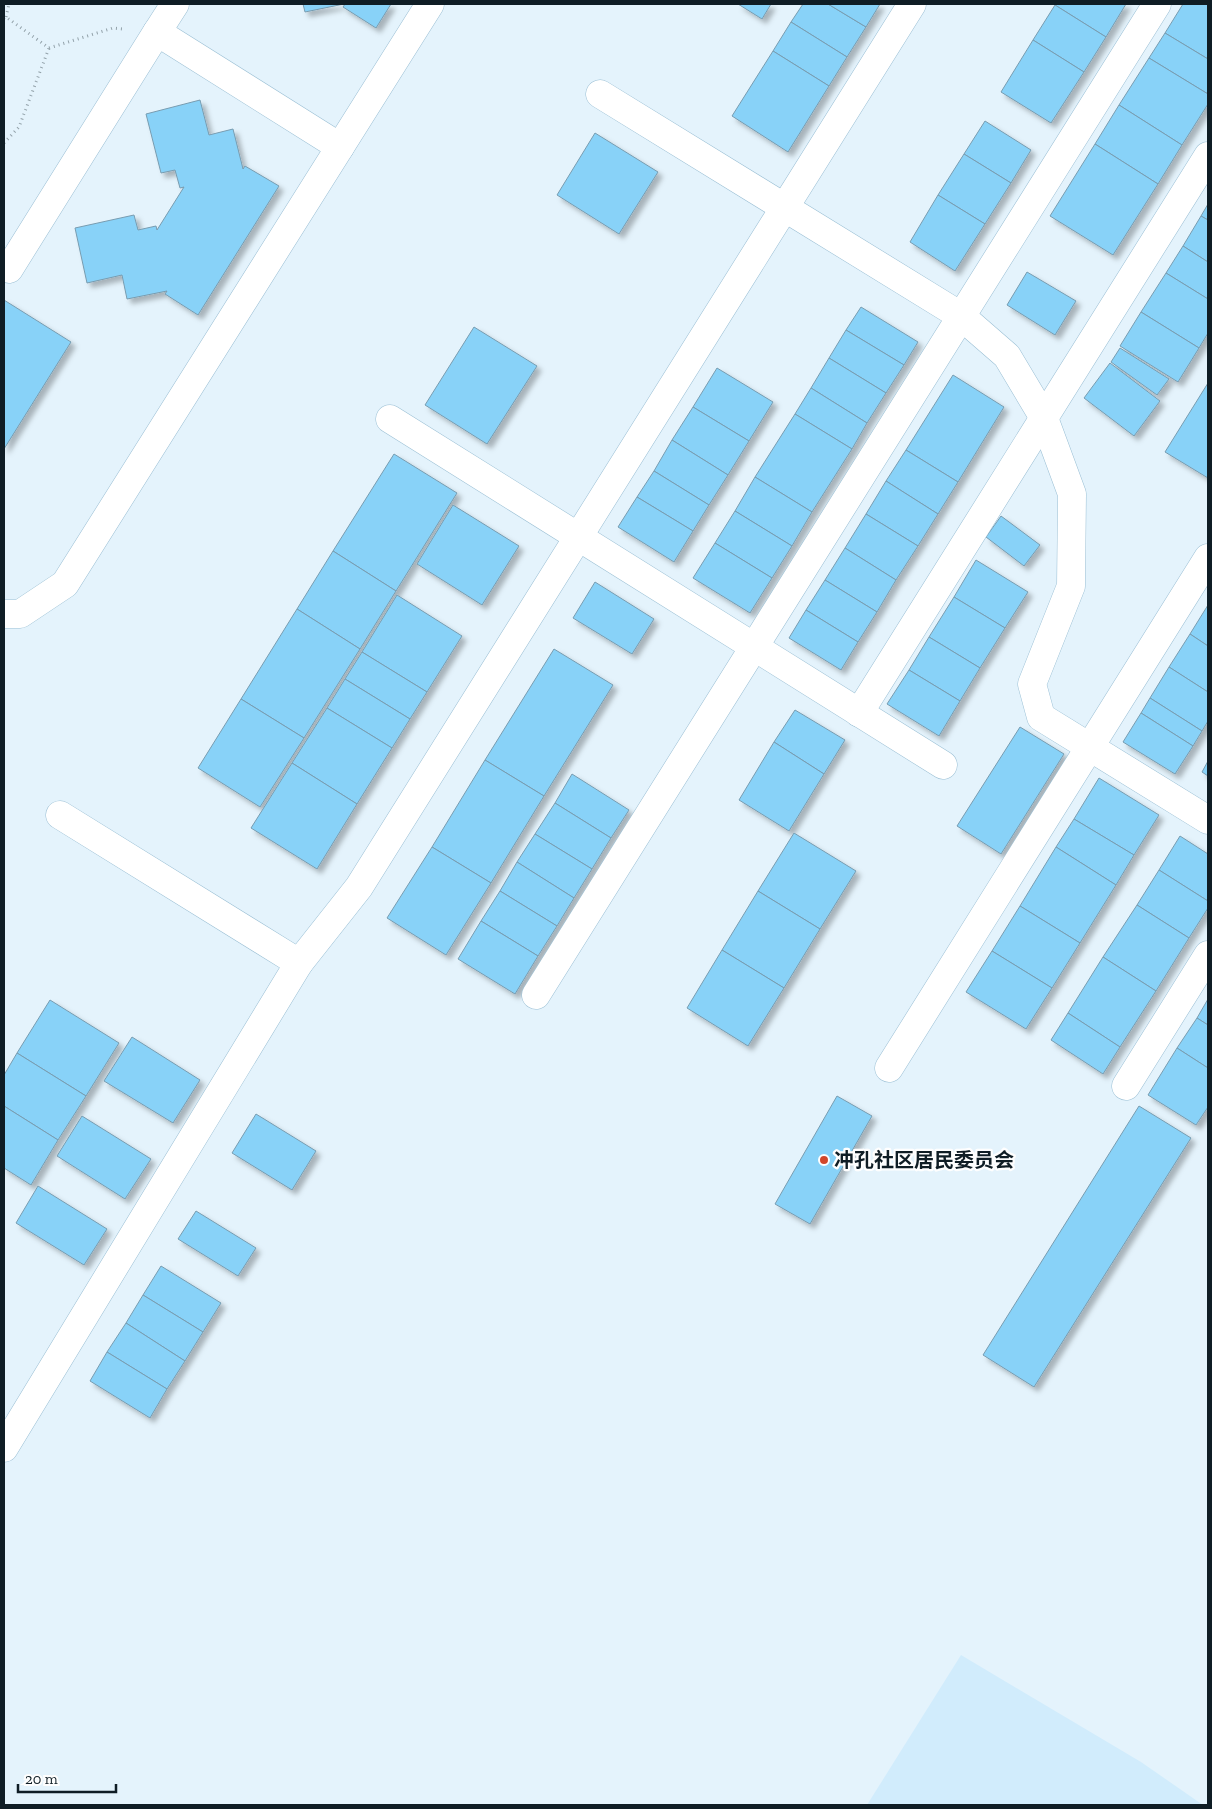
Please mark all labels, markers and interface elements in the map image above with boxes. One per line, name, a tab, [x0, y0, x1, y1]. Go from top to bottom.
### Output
place label: 冲孔社区居民委员会	[834, 1148, 1014, 1172]
marker: 冲孔社区居民委员会	[818, 1154, 830, 1166]
scale bar	[18, 1762, 115, 1794]
text: 20 m	[25, 1770, 58, 1788]

